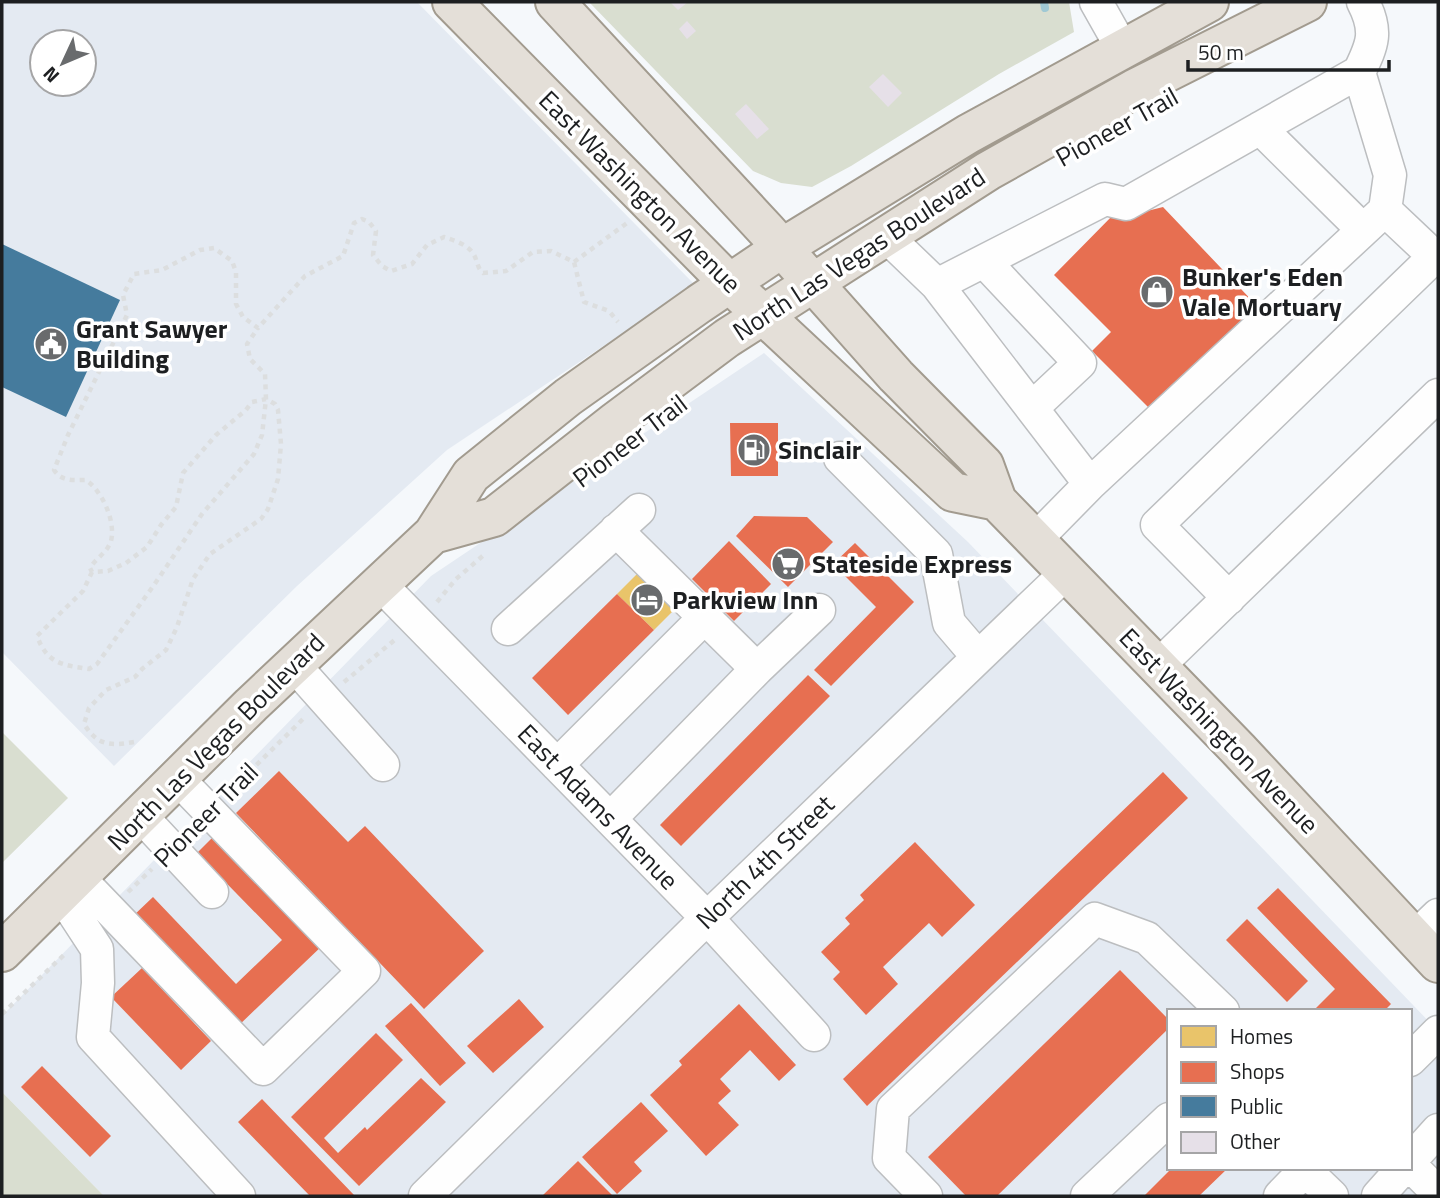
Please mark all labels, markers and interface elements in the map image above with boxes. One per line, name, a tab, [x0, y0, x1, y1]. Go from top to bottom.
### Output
north arrow	[28, 28, 98, 98]
scale bar	[1188, 28, 1389, 72]
text: 50 m	[1198, 36, 1244, 68]
text: N	[35, 60, 65, 90]
street label: Pioneer Trail	[1048, 77, 1185, 176]
street label: East Washington Avenue	[530, 81, 751, 302]
street label: North Las Vegas Boulevard	[725, 157, 993, 350]
place label: Bunker's Eden Vale Mortuary	[1182, 257, 1343, 326]
shop icon: Bunker's Eden Vale Mortuary	[1138, 273, 1176, 311]
place label: Grant Sawyer Building	[76, 309, 228, 378]
public building icon: Grant Sawyer Building	[32, 325, 70, 363]
street label: Pioneer Trail	[564, 384, 695, 497]
place label: Sinclair	[778, 430, 862, 469]
fuel station icon: Sinclair	[735, 431, 773, 469]
place label: Stateside Express	[812, 544, 1012, 583]
supermarket icon: Stateside Express	[769, 545, 807, 583]
place label: Parkview Inn	[672, 580, 818, 619]
hotel icon: Parkview Inn	[628, 581, 666, 619]
street label: East Washington Avenue	[1111, 619, 1328, 842]
street label: North Las Vegas Boulevard	[98, 624, 333, 859]
street label: East Adams Avenue	[509, 715, 688, 898]
street label: Pioneer Trail	[144, 753, 267, 876]
street label: North 4th Street	[687, 785, 843, 938]
legend	[1167, 1009, 1412, 1170]
text: Homes	[1230, 1020, 1293, 1052]
text: Shops	[1230, 1055, 1285, 1087]
text: Public	[1230, 1090, 1283, 1122]
text: Other	[1230, 1125, 1280, 1157]

